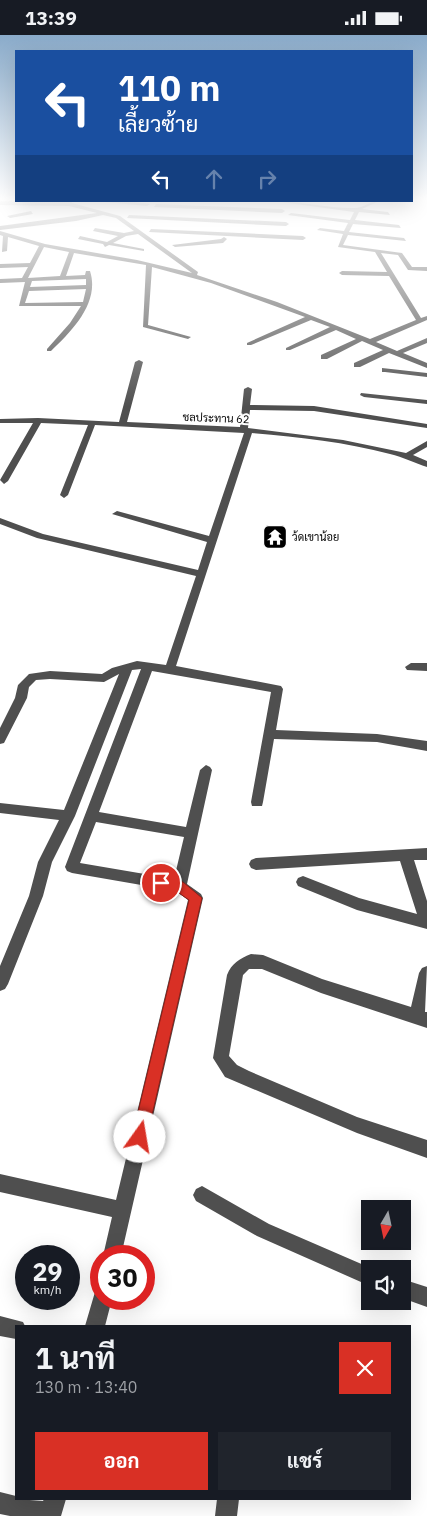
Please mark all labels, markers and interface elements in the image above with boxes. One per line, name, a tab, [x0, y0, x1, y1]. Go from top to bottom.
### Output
text: 13:39	[25, 6, 77, 30]
text: 110 m	[118, 65, 221, 111]
icon: left	[35, 70, 100, 135]
text: เลี้ยวซ้าย	[118, 109, 198, 138]
icon: left	[147, 165, 175, 193]
icon: ahead	[200, 165, 228, 193]
icon: right	[253, 165, 281, 193]
street label: ชลประทาน 62	[182, 410, 250, 426]
temple icon: ว้ดเขาน้อย	[262, 524, 288, 550]
place label: ว้ดเขาน้อย	[292, 530, 339, 544]
pin	[140, 862, 182, 904]
icon: arrive	[147, 869, 175, 897]
position arrow	[113, 1110, 165, 1162]
north arrow	[361, 1200, 411, 1250]
map controls	[361, 1200, 411, 1310]
speed limit sign: 30	[90, 1245, 155, 1310]
text: 29	[32, 1255, 63, 1288]
button: sound	[361, 1260, 411, 1310]
text: km/h	[33, 1282, 62, 1297]
text: 1 นาที	[35, 1338, 115, 1377]
button: close	[339, 1342, 391, 1394]
text: 130 m · 13:40	[35, 1377, 137, 1397]
button: ออก	[35, 1432, 208, 1490]
button: แชร์	[218, 1432, 391, 1490]

